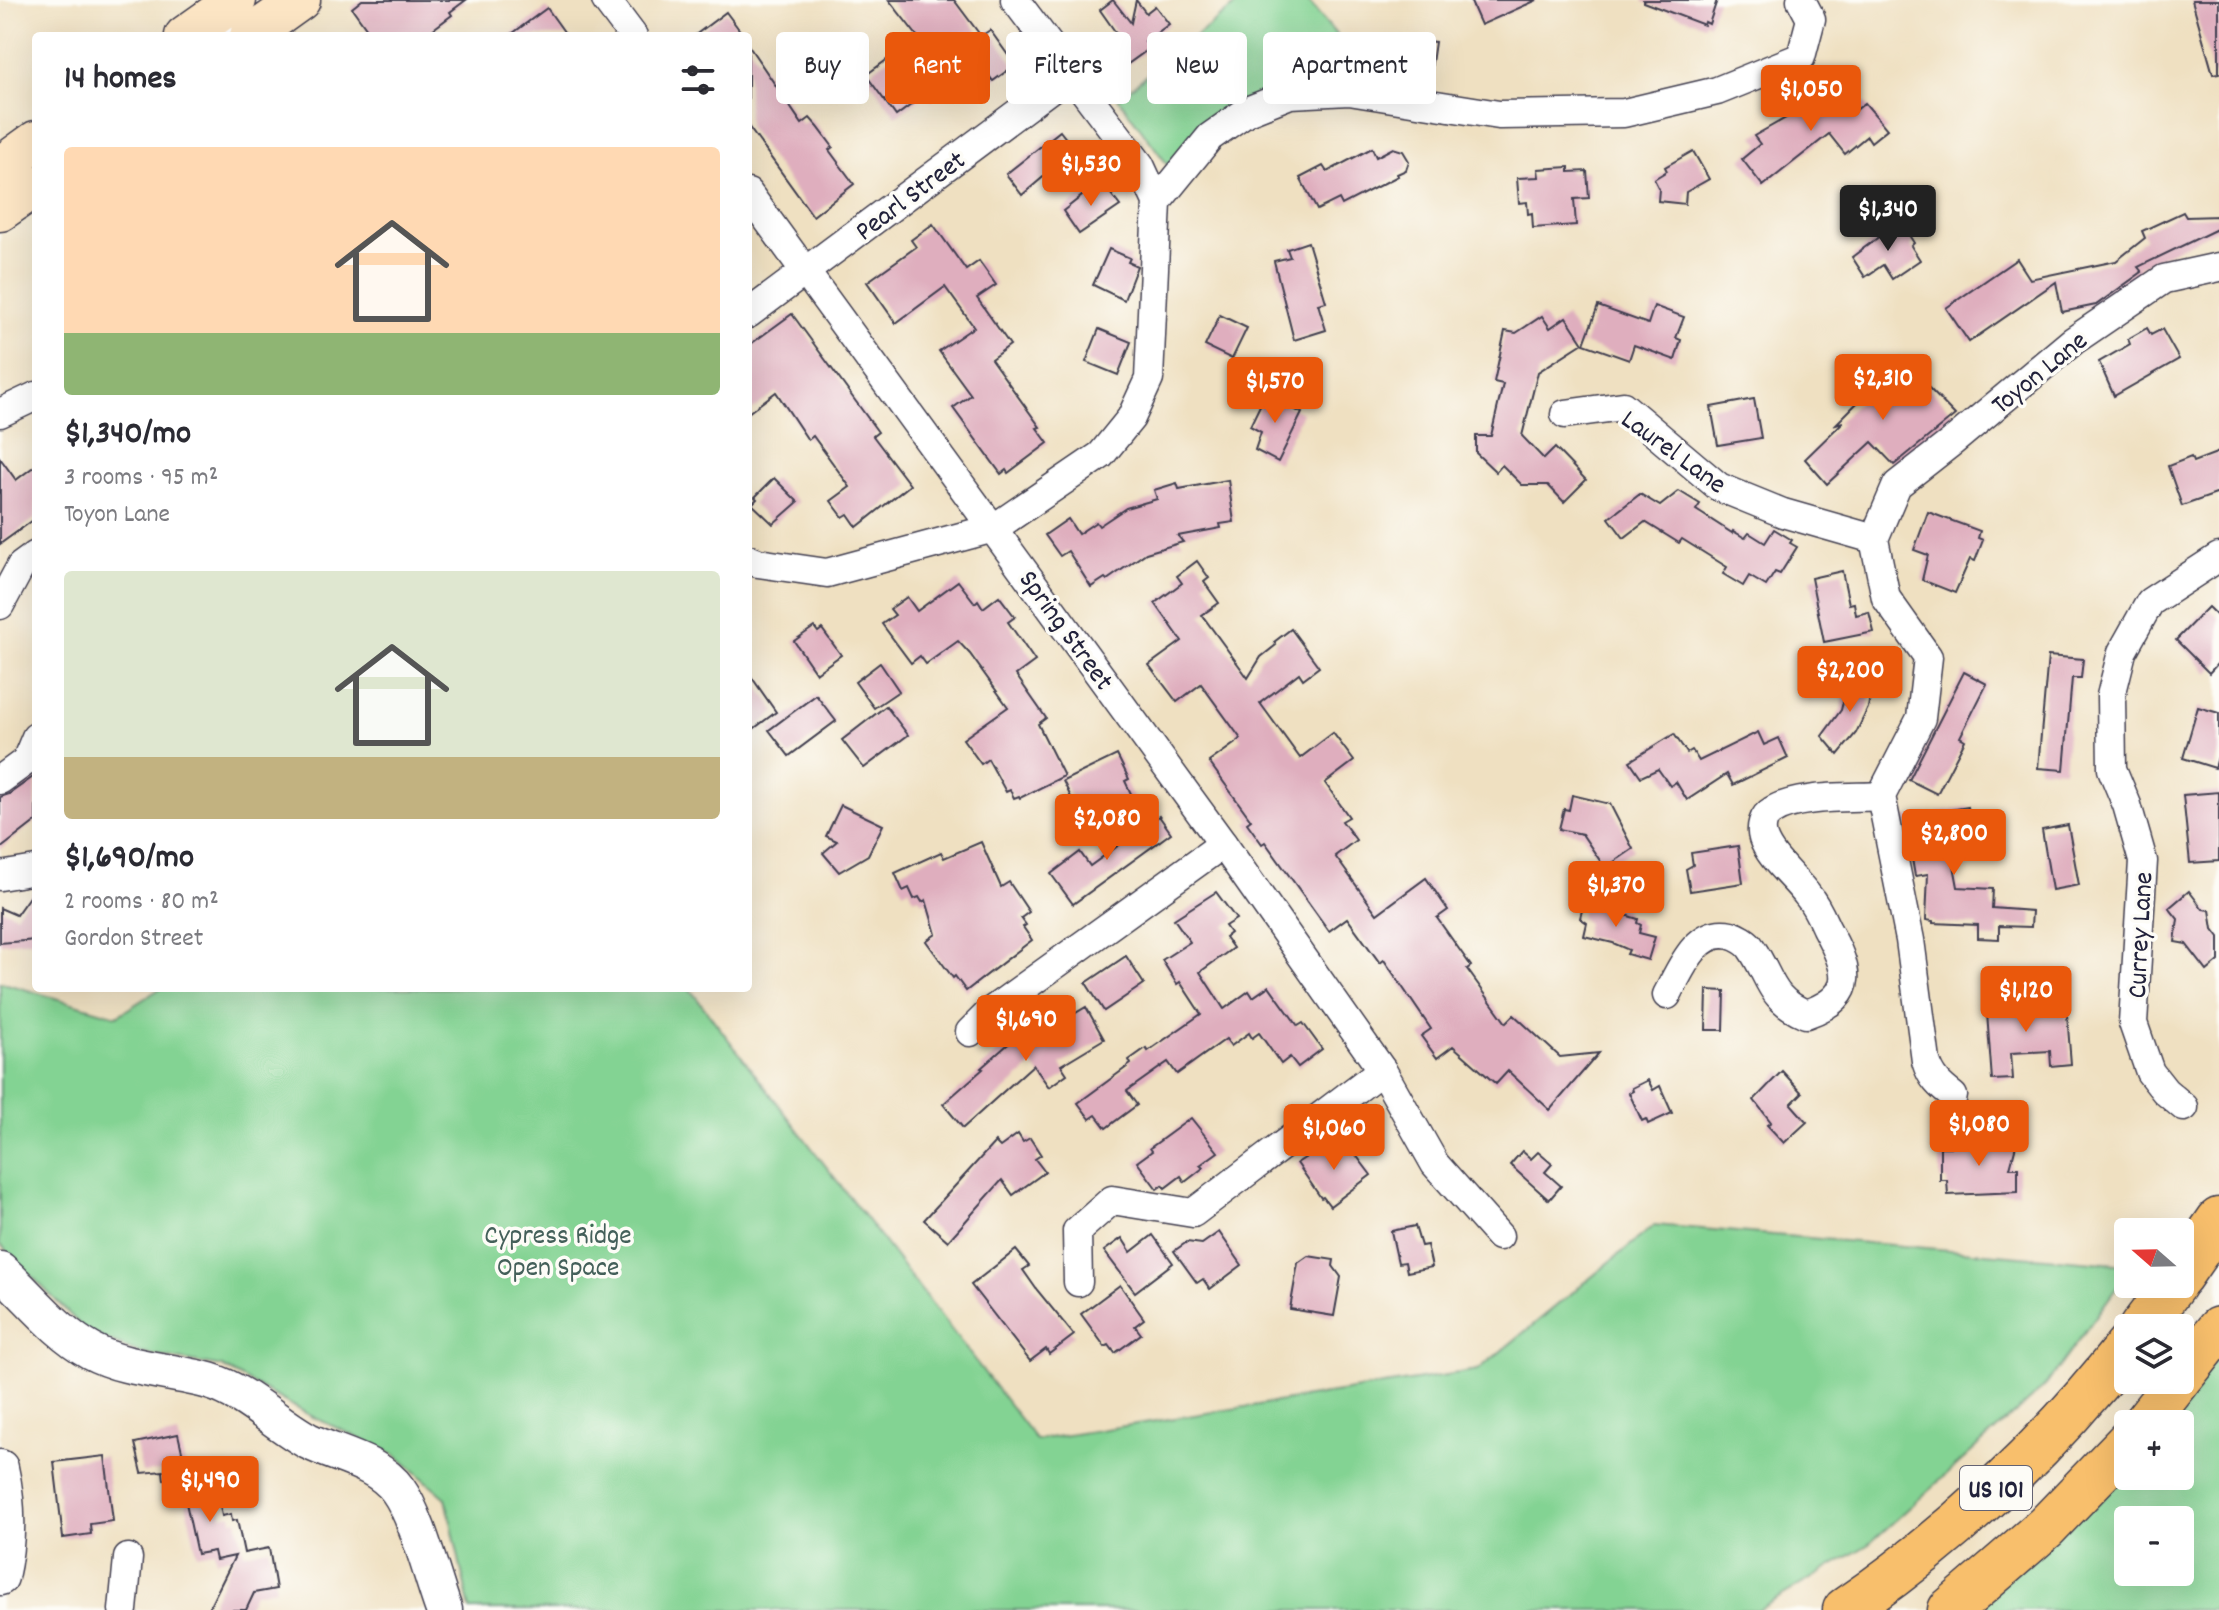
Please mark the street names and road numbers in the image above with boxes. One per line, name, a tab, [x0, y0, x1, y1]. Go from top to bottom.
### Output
street label: Pearl Street	[848, 143, 976, 253]
street label: Toyon Lane	[1984, 323, 2098, 426]
street label: Laurel Lane	[1611, 402, 1733, 506]
street label: Spring Street	[1007, 563, 1121, 700]
street label: Currey Lane	[2120, 871, 2166, 1000]
road number: US 101	[1960, 1466, 2032, 1510]

